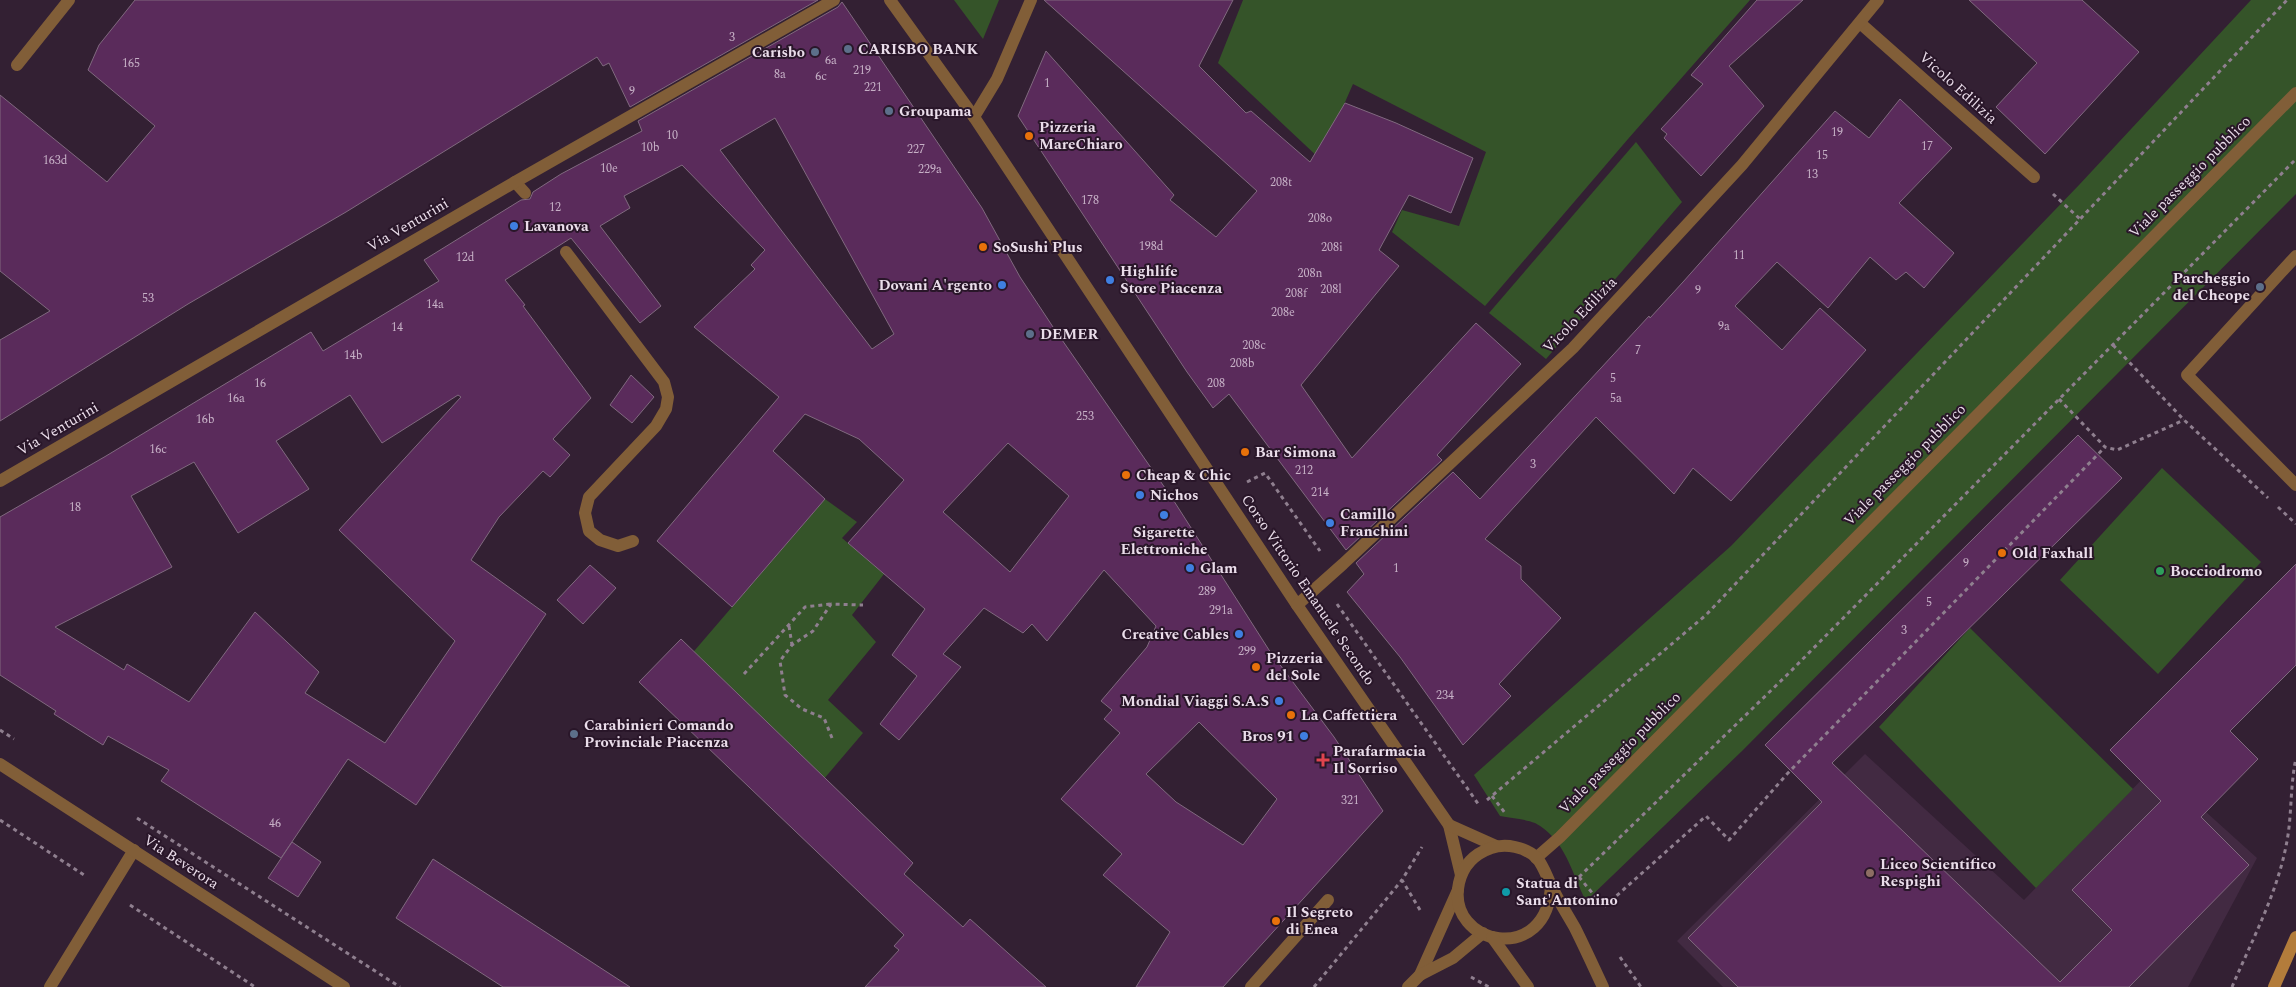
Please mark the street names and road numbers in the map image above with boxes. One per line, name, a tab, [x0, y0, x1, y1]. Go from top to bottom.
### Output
street label: Vicolo Edilizia	[1914, 46, 2003, 130]
street label: Viale passeggio pubblico	[2123, 110, 2257, 244]
street label: Via Venturini	[363, 192, 453, 258]
street label: Vicolo Edilizia	[1537, 271, 1623, 358]
street label: Via Venturini	[13, 396, 103, 462]
street label: Viale passeggio pubblico	[1838, 398, 1972, 532]
street label: Corso Vittorio Emanuele Secondo	[1235, 490, 1381, 690]
street label: Viale passeggio pubblico	[1553, 686, 1687, 820]
street label: Via Beverora	[139, 829, 224, 895]

